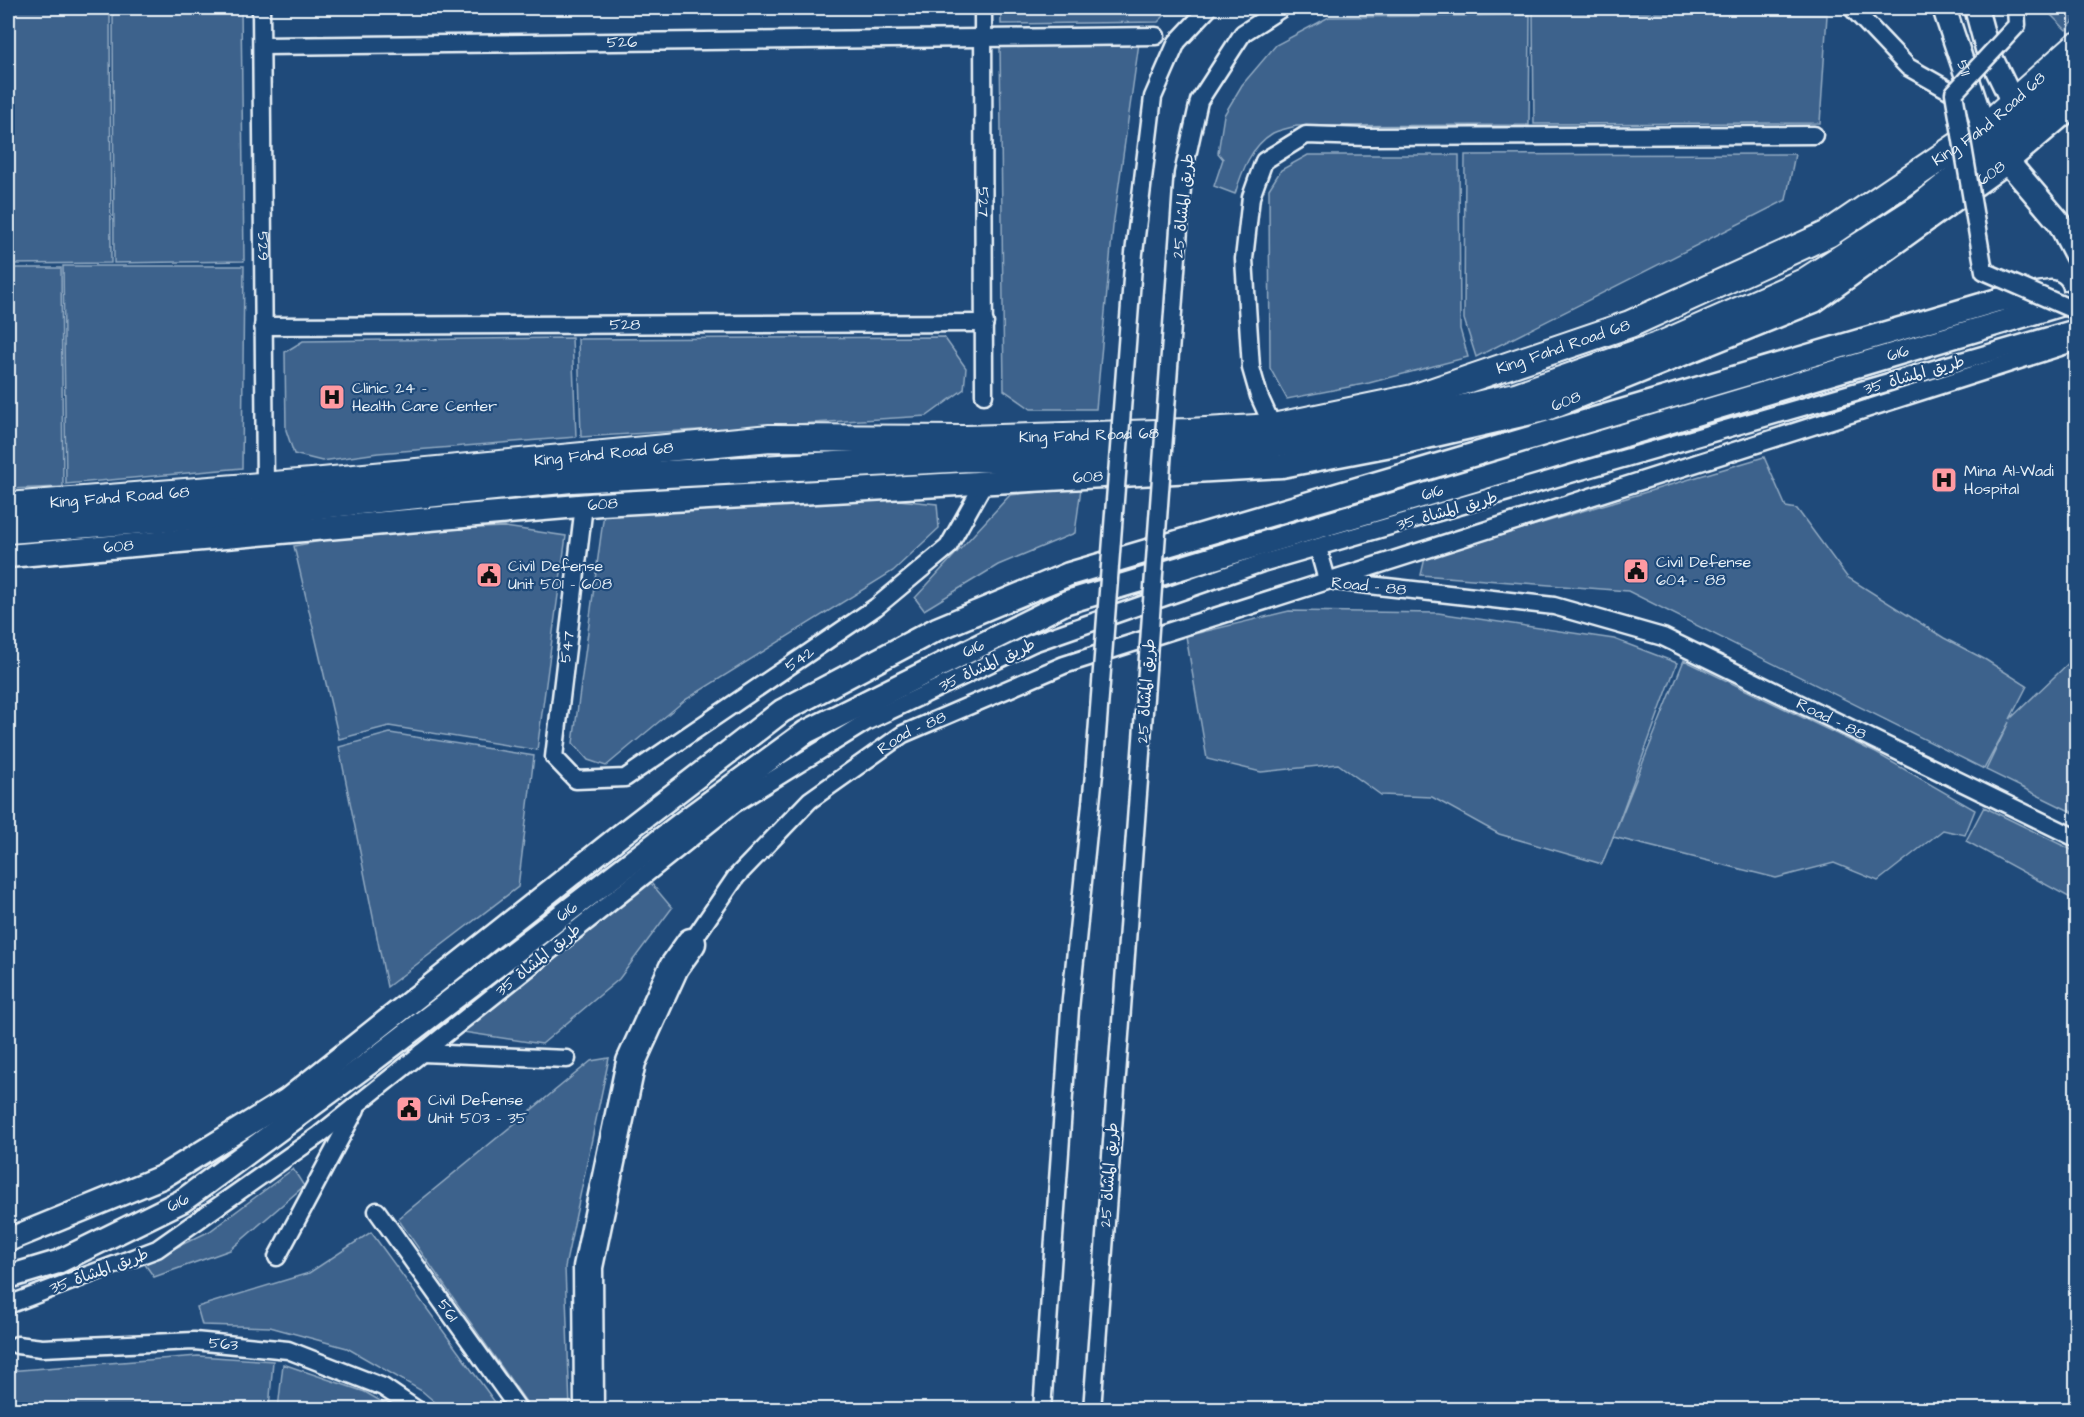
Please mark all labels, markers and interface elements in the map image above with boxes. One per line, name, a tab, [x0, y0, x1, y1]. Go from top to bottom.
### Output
street label: 526	[607, 31, 637, 53]
street label: 511	[1951, 57, 1977, 79]
street label: King Fahd Road 68	[1928, 67, 2051, 171]
street label: طريق المشاة 25	[1167, 153, 1199, 259]
street label: 608	[1972, 155, 2010, 191]
street label: 527	[972, 187, 995, 217]
street label: 529	[252, 231, 274, 261]
street label: 528	[610, 313, 640, 336]
street label: King Fahd Road 68	[1493, 314, 1633, 380]
street label: 616	[1884, 340, 1912, 367]
street label: طريق المشاة 35	[1861, 350, 1967, 400]
place label: Clinic 24 - Health Care Center	[352, 377, 497, 417]
hospital icon: Clinic 24 - Health Care Center	[317, 382, 347, 412]
street label: 608	[1548, 385, 1584, 417]
street label: King Fahd Road 68	[1019, 422, 1159, 449]
street label: King Fahd Road 68	[533, 436, 674, 472]
place label: Mina Al-Wadi Hospital	[1964, 460, 2054, 500]
street label: 608	[1072, 465, 1104, 489]
hospital icon: Mina Al-Wadi Hospital	[1929, 465, 1959, 495]
street label: 616	[1419, 479, 1446, 506]
street label: King Fahd Road 68	[49, 481, 190, 514]
street label: طريق المشاة 35	[1394, 486, 1500, 536]
street label: 608	[587, 492, 619, 516]
street label: 608	[102, 534, 135, 559]
place label: Civil Defense 604 - 88	[1656, 551, 1752, 591]
place label: Civil Defense Unit 501 - 608	[508, 555, 612, 595]
public building icon: Civil Defense 604 - 88	[1621, 556, 1651, 586]
public building icon: Civil Defense Unit 501 - 608	[474, 560, 504, 590]
street label: Road - 88	[1330, 571, 1408, 601]
street label: 547	[554, 630, 580, 664]
street label: طريق المشاة 35	[935, 633, 1039, 697]
street label: 616	[959, 634, 988, 663]
street label: طريق المشاة 25	[1131, 638, 1161, 744]
street label: 542	[781, 641, 819, 677]
street label: Road - 88	[1793, 693, 1870, 745]
street label: Road - 88	[873, 706, 950, 760]
street label: 616	[551, 896, 582, 927]
street label: طريق المشاة 35	[491, 919, 585, 1001]
place label: Civil Defense Unit 503 - 35	[428, 1089, 528, 1129]
public building icon: Civil Defense Unit 503 - 35	[394, 1094, 424, 1124]
street label: طريق المشاة 25	[1094, 1122, 1124, 1228]
street label: 616	[163, 1188, 194, 1218]
street label: طريق المشاة 35	[46, 1243, 152, 1299]
street label: 561	[432, 1294, 464, 1326]
street label: 563	[208, 1331, 239, 1356]

